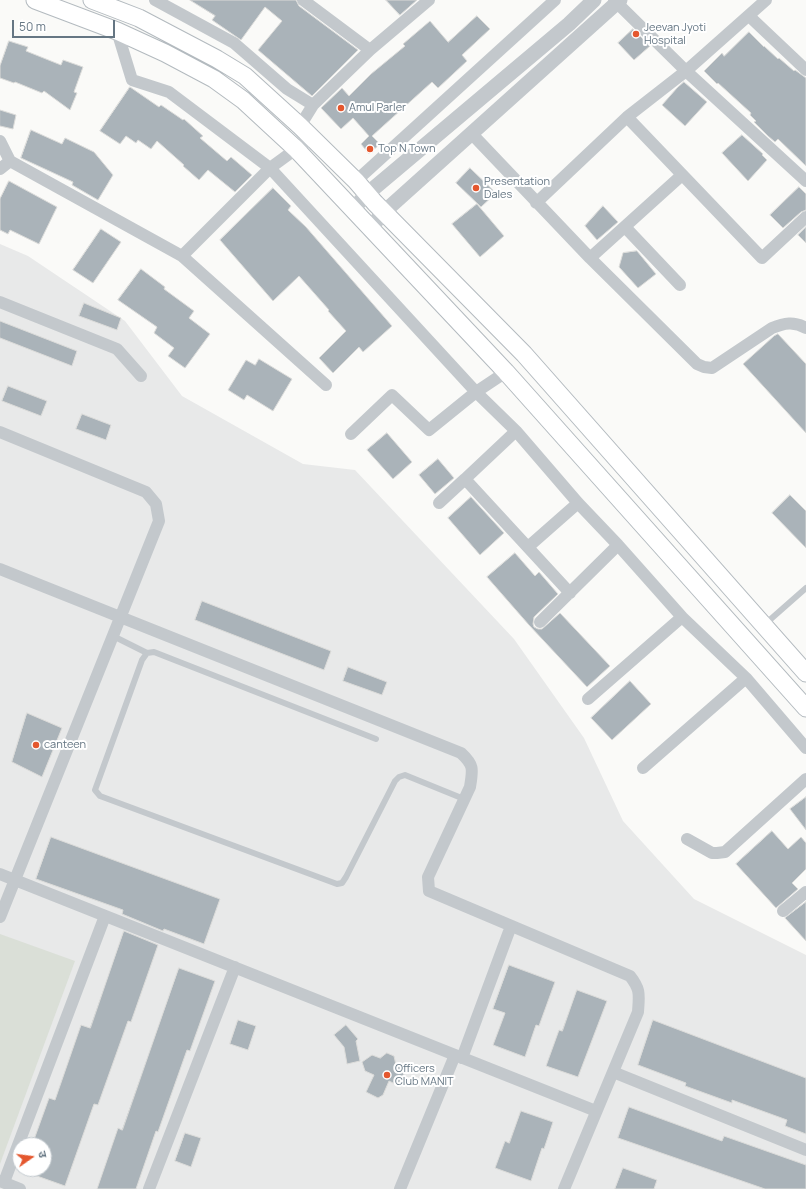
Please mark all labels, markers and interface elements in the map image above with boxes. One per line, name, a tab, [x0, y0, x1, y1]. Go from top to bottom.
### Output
scale bar	[14, 12, 117, 38]
text: 50 m	[19, 18, 46, 35]
place label: Jeevan Jyoti Hospital	[644, 21, 706, 47]
marker: Jeevan Jyoti Hospital	[631, 29, 641, 39]
place label: Amul Parler	[349, 101, 406, 115]
marker: Amul Parler	[336, 103, 346, 113]
place label: Top N Town	[378, 142, 436, 156]
marker: Top N Town	[365, 144, 375, 154]
place label: Presentation Dales	[484, 175, 550, 201]
marker: Presentation Dales	[471, 183, 481, 193]
place label: canteen	[44, 738, 86, 752]
marker: canteen	[31, 740, 41, 750]
place label: Officers Club MANIT	[395, 1062, 454, 1088]
marker: Officers Club MANIT	[382, 1070, 392, 1080]
north arrow	[12, 1137, 52, 1177]
text: उ	[35, 1149, 51, 1159]

